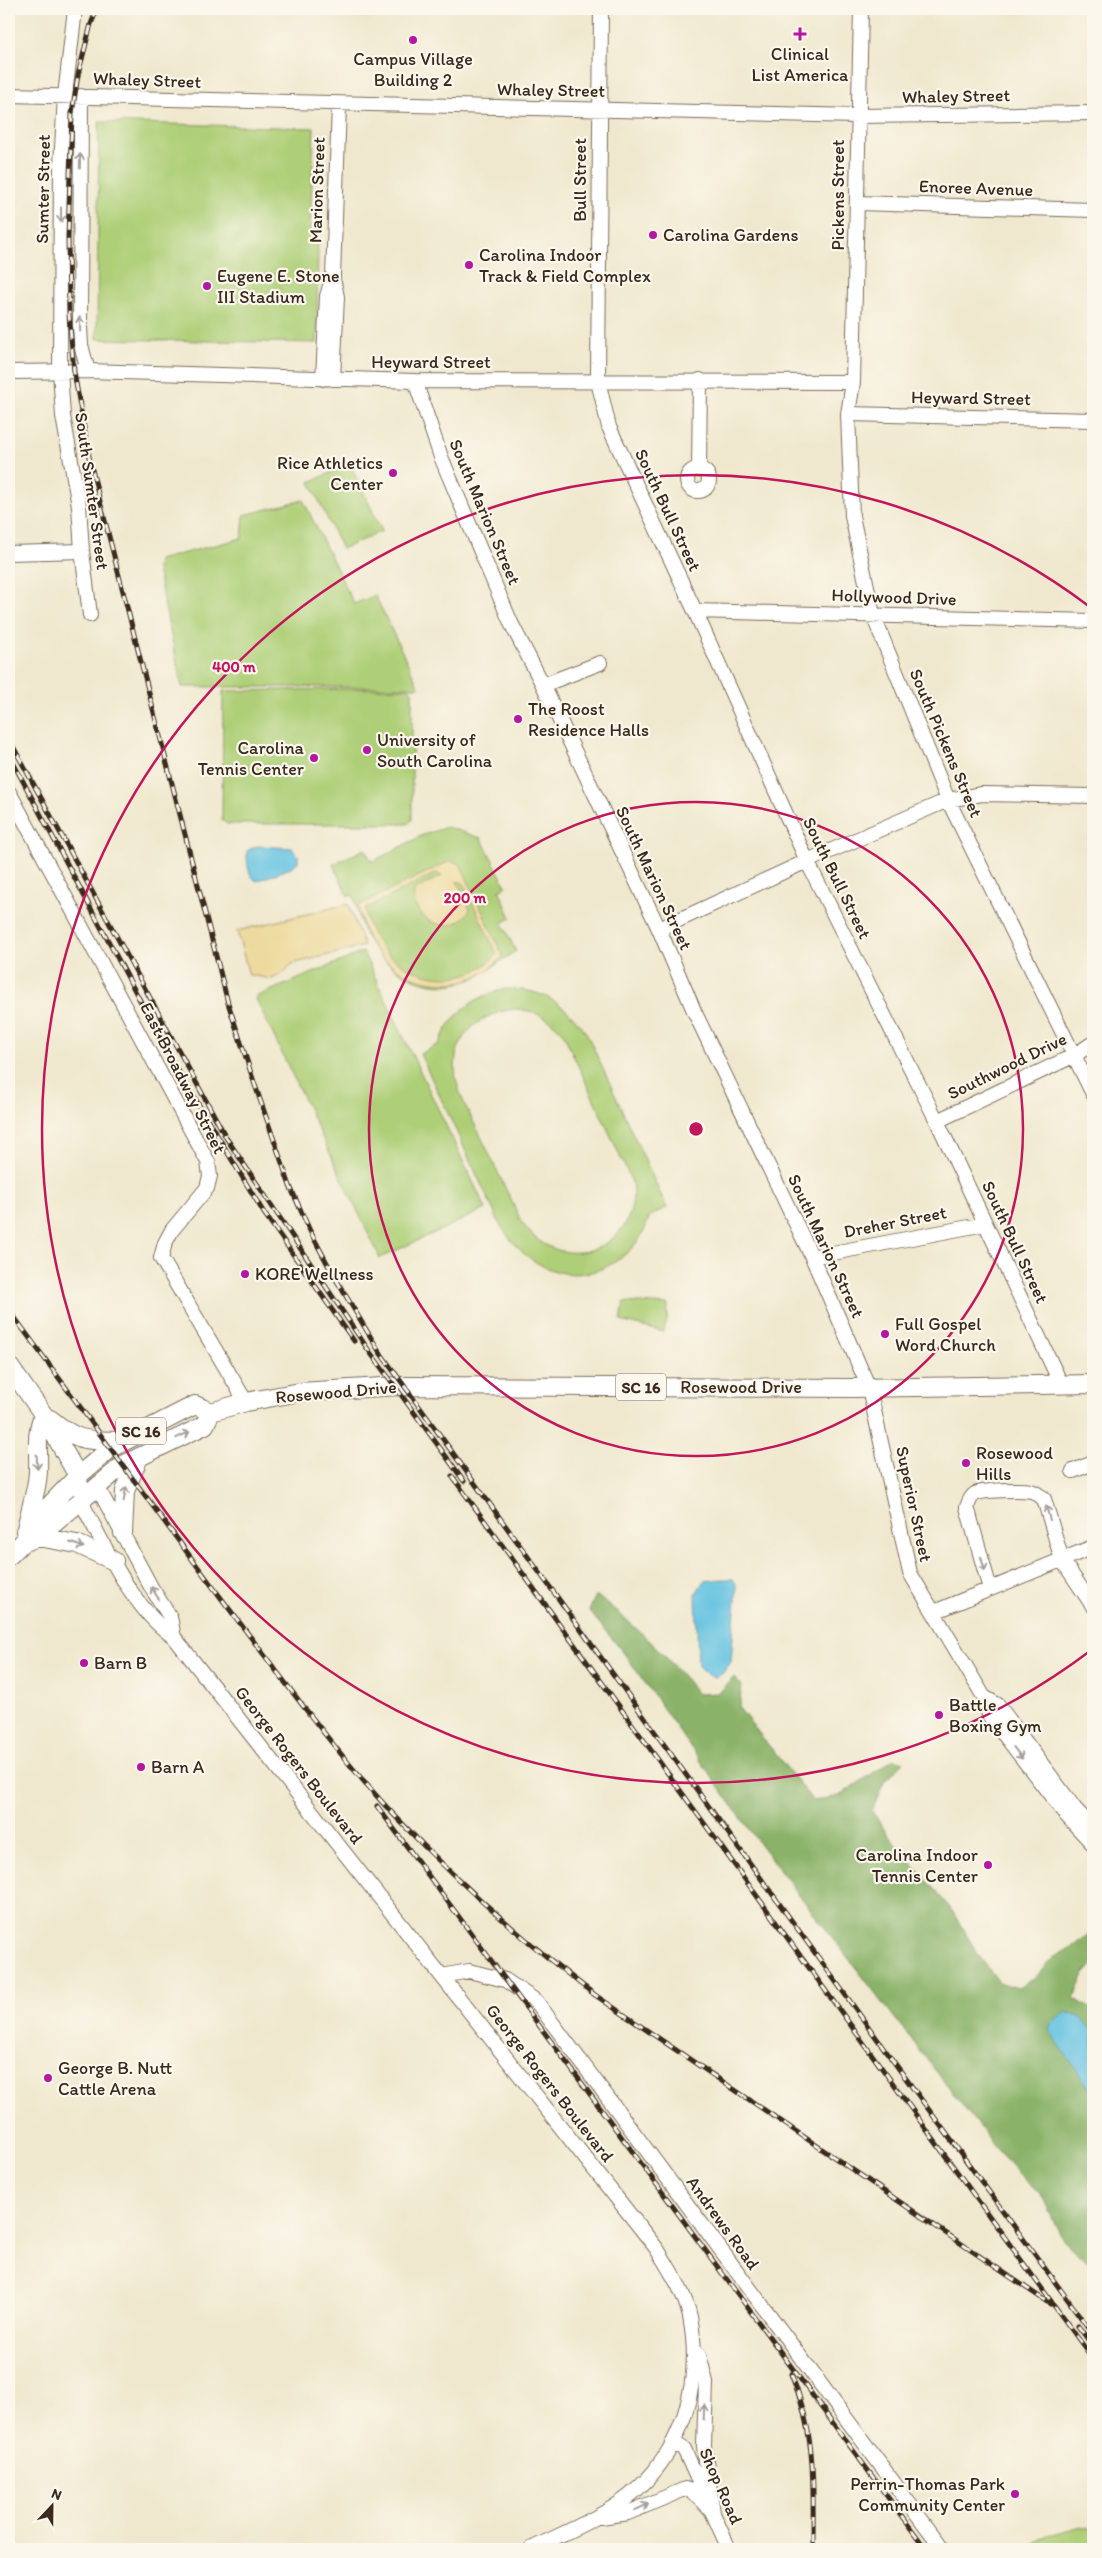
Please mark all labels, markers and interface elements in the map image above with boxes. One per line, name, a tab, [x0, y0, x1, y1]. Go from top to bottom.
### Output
marker: Clinical List America	[793, 27, 807, 41]
marker: Campus Village Building 2	[407, 34, 419, 46]
place label: Clinical List America	[751, 43, 849, 86]
place label: Campus Village Building 2	[353, 48, 473, 91]
street label: Whaley Street	[92, 67, 202, 93]
street label: Whaley Street	[497, 78, 606, 102]
street label: Whaley Street	[902, 84, 1011, 108]
street label: Sumter Street	[31, 134, 55, 244]
street label: Marion Street	[304, 136, 330, 243]
street label: Bull Street	[569, 138, 591, 222]
street label: Pickens Street	[827, 139, 849, 251]
one-way arrow	[76, 153, 85, 169]
street label: Enoree Avenue	[918, 175, 1034, 201]
one-way arrow	[56, 206, 66, 222]
place label: Carolina Gardens	[663, 224, 799, 246]
marker: Carolina Gardens	[647, 229, 659, 241]
place label: Carolina Indoor Track & Field Complex	[479, 244, 651, 287]
marker: Carolina Indoor Track & Field Complex	[463, 259, 475, 271]
place label: Eugene E. Stone III Stadium	[217, 265, 340, 308]
marker: Eugene E. Stone III Stadium	[201, 280, 213, 292]
one-way arrow	[76, 316, 85, 332]
street label: Heyward Street	[371, 351, 491, 373]
street label: Heyward Street	[911, 386, 1031, 410]
street label: South Sumter Street	[70, 411, 114, 571]
street label: South Marion Street	[444, 436, 526, 588]
street label: South Bull Street	[630, 445, 706, 575]
place label: Rice Athletics Center	[277, 452, 384, 495]
marker: Rice Athletics Center	[387, 467, 399, 479]
street label: Hollywood Drive	[831, 584, 957, 610]
text: 400 m	[212, 658, 256, 676]
street label: South Pickens Street	[905, 665, 987, 821]
place label: The Roost Residence Halls	[528, 698, 649, 741]
marker: The Roost Residence Halls	[512, 713, 524, 725]
place label: University of South Carolina	[377, 729, 493, 772]
place label: Carolina Tennis Center	[198, 737, 305, 780]
marker: University of South Carolina	[361, 744, 373, 756]
marker: Carolina Tennis Center	[308, 752, 320, 764]
street label: South Marion Street	[611, 803, 697, 954]
street label: South Bull Street	[798, 814, 876, 943]
text: 200 m	[444, 889, 487, 907]
street label: East Broadway Street	[135, 999, 231, 1158]
street label: Southwood Drive	[944, 1028, 1070, 1104]
centre of rings	[687, 1120, 705, 1138]
street label: South Marion Street	[783, 1171, 869, 1322]
street label: South Bull Street	[977, 1177, 1053, 1307]
street label: Dreher Street	[842, 1201, 949, 1243]
place label: KORE Wellness	[255, 1263, 374, 1285]
marker: KORE Wellness	[239, 1268, 251, 1280]
place label: Full Gospel Word Church	[895, 1313, 996, 1356]
marker: Full Gospel Word Church	[879, 1328, 891, 1340]
road number: SC 16	[616, 1374, 666, 1400]
street label: Rosewood Drive	[274, 1376, 398, 1408]
street label: Rosewood Drive	[680, 1376, 802, 1398]
road number: SC 16	[116, 1418, 166, 1444]
one-way arrow	[175, 1429, 190, 1439]
place label: Rosewood Hills	[976, 1442, 1053, 1485]
street label: Superior Street	[891, 1444, 937, 1564]
one-way arrow	[33, 1454, 42, 1470]
marker: Rosewood Hills	[960, 1457, 972, 1469]
one-way arrow	[121, 1486, 131, 1502]
one-way arrow	[1042, 1506, 1052, 1522]
one-way arrow	[69, 1541, 84, 1550]
one-way arrow	[979, 1556, 988, 1572]
one-way arrow	[150, 1587, 160, 1601]
place label: Barn B	[94, 1652, 147, 1674]
marker: Barn B	[78, 1657, 90, 1669]
street label: George Rogers Boulevard	[230, 1681, 368, 1849]
place label: Battle Boxing Gym	[949, 1694, 1042, 1737]
marker: Battle Boxing Gym	[933, 1709, 945, 1721]
one-way arrow	[1013, 1746, 1024, 1759]
place label: Barn A	[151, 1756, 205, 1778]
marker: Barn A	[135, 1761, 147, 1773]
place label: Carolina Indoor Tennis Center	[856, 1844, 979, 1887]
marker: Carolina Indoor Tennis Center	[982, 1859, 994, 1871]
street label: George Rogers Boulevard	[481, 1999, 619, 2167]
place label: George B. Nutt Cattle Arena	[58, 2057, 172, 2100]
marker: George B. Nutt Cattle Arena	[42, 2072, 54, 2084]
street label: Andrews Road	[682, 2172, 764, 2274]
one-way arrow	[700, 2404, 709, 2420]
street label: Shop Road	[694, 2444, 748, 2528]
place label: Perrin-Thomas Park Community Center	[850, 2473, 1005, 2516]
north arrow	[28, 2480, 78, 2530]
text: N	[49, 2485, 64, 2504]
marker: Perrin-Thomas Park Community Center	[1009, 2488, 1021, 2500]
one-way arrow	[634, 2501, 649, 2511]

